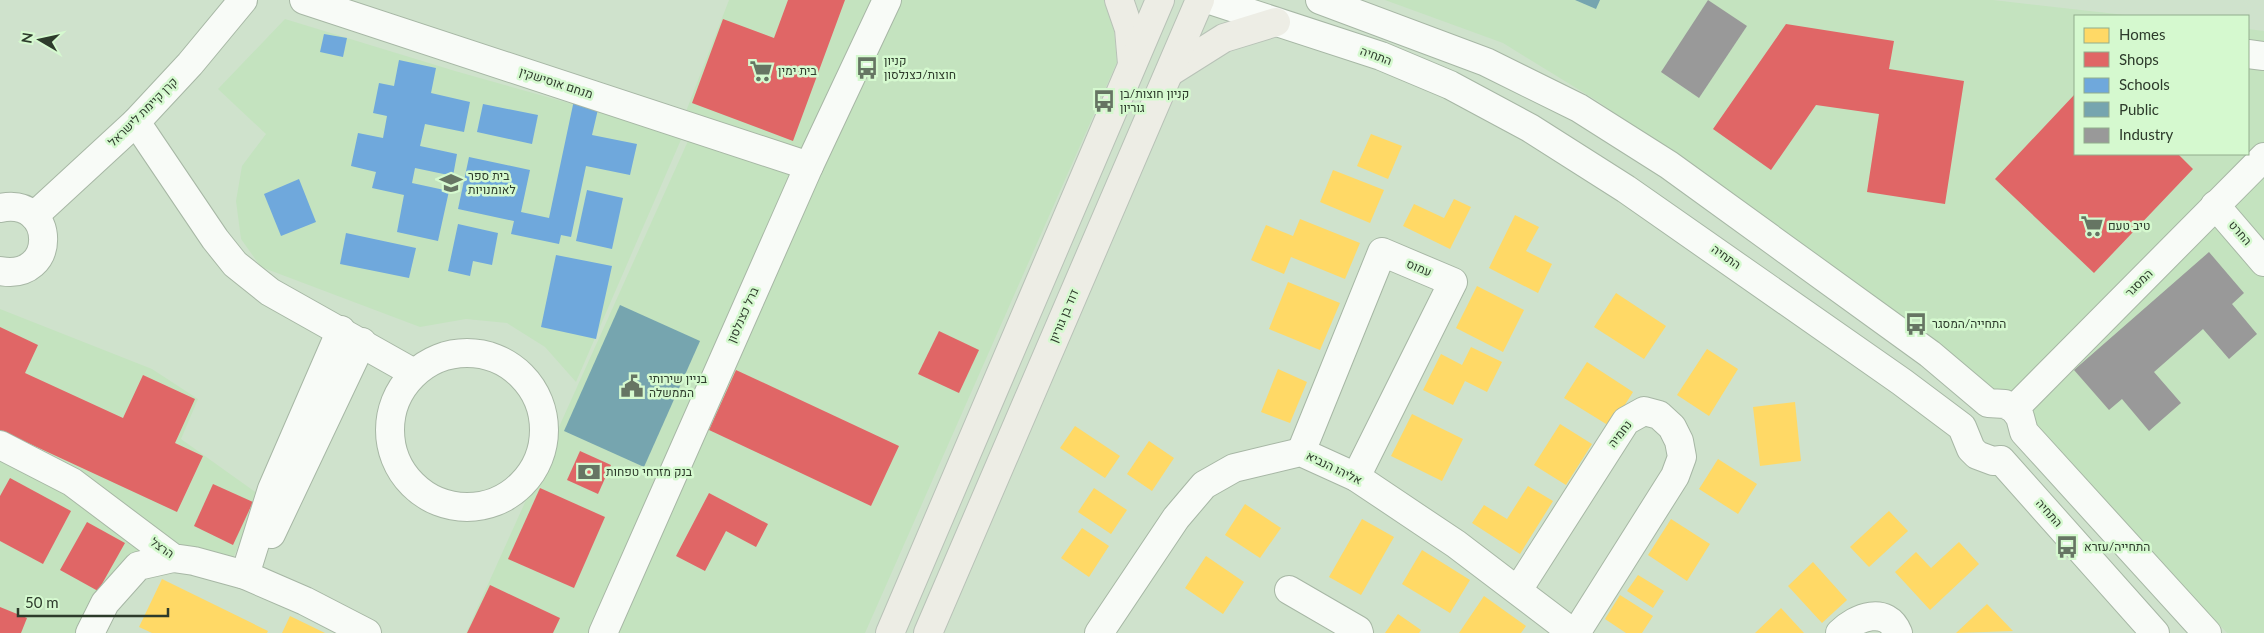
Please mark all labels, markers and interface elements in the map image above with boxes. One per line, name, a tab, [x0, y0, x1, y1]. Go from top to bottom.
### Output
north arrow	[15, 15, 65, 65]
legend	[2074, 15, 2249, 155]
text: Homes	[2119, 25, 2165, 43]
text: N	[17, 31, 36, 45]
street label: התחיה	[1358, 43, 1394, 68]
text: Shops	[2119, 50, 2159, 68]
place label: קניון חוצות/כצנלסון	[884, 53, 956, 82]
bus stop icon: קניון חוצות/כצנלסון	[854, 55, 880, 81]
supermarket icon: בית ימין	[748, 58, 774, 84]
place label: בית ימין	[778, 63, 817, 78]
street label: מנחם אוסישקין	[517, 64, 595, 101]
street label: קרן קיימת לישראל	[105, 74, 180, 149]
text: Schools	[2119, 75, 2170, 93]
place label: קניון חוצות/בן גוריון	[1120, 86, 1189, 115]
bus stop icon: קניון חוצות/בן גוריון	[1091, 88, 1117, 114]
text: Public	[2119, 100, 2159, 118]
text: Industry	[2119, 125, 2174, 143]
place label: בית ספר לאומנויות	[468, 168, 516, 197]
school or university icon: בית ספר לאומנויות	[438, 170, 464, 196]
supermarket icon: טיב טעם	[2079, 213, 2105, 239]
street label: החרט	[2226, 217, 2255, 248]
place label: טיב טעם	[2108, 218, 2150, 233]
street label: התחיה	[1709, 241, 1744, 272]
street label: עמוס	[1404, 256, 1434, 279]
street label: המסגר	[2122, 266, 2156, 300]
street label: ברל כצנלסון	[724, 284, 762, 345]
street label: דוד בן גוריון	[1046, 287, 1082, 345]
bus stop icon: התחייה/המסגר	[1903, 311, 1929, 337]
place label: התחייה/המסגר	[1932, 316, 2006, 331]
place label: בניין שירותי הממשלה	[649, 371, 708, 400]
public building icon: בניין שירותי הממשלה	[619, 373, 645, 399]
street label: נחמיה	[1604, 417, 1635, 450]
street label: אליהו הנביא	[1304, 448, 1365, 488]
bank icon: בנק מזרחי טפחות	[576, 459, 602, 485]
place label: בנק מזרחי טפחות	[606, 464, 693, 479]
street label: התחיה	[2033, 496, 2066, 530]
street label: הרצל	[147, 534, 177, 561]
bus stop icon: התחייה/עזרא	[2054, 534, 2080, 560]
place label: התחייה/עזרא	[2084, 539, 2150, 554]
scale bar	[18, 586, 168, 618]
text: 50 m	[25, 593, 59, 611]

